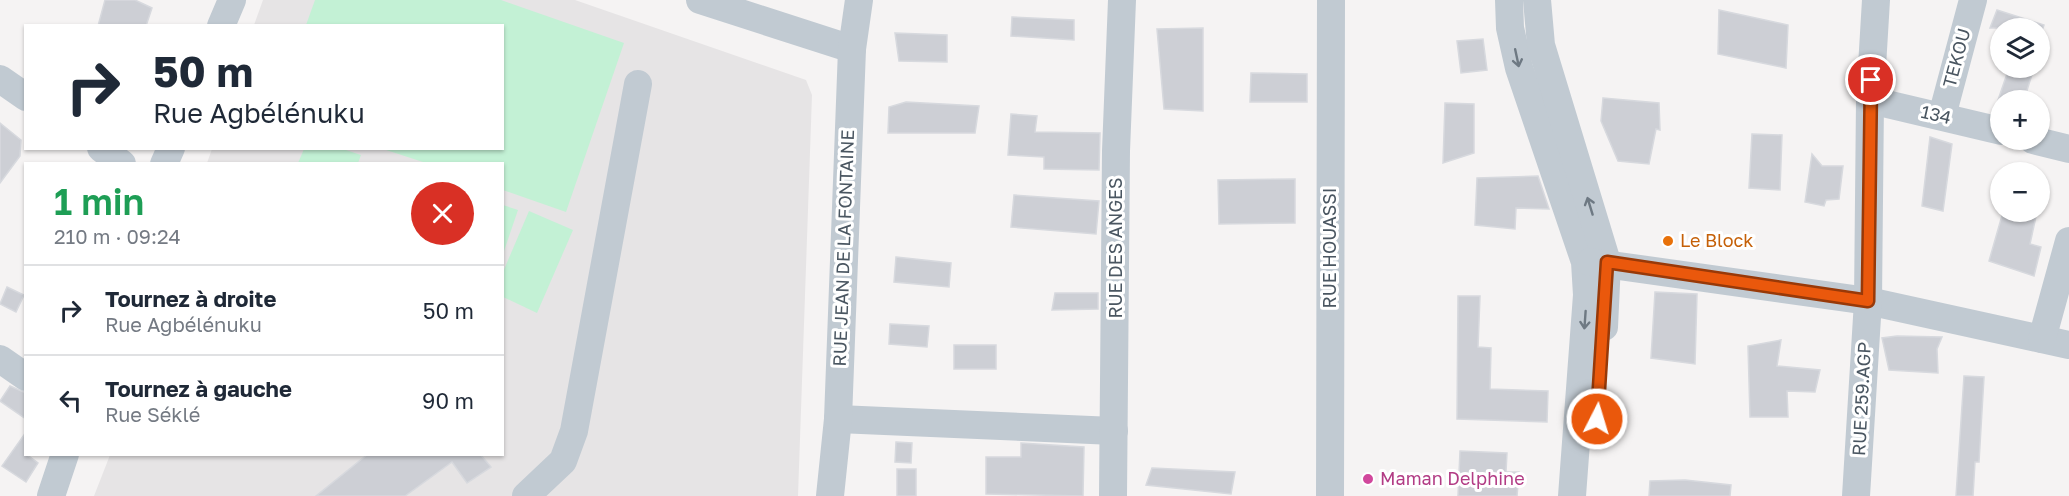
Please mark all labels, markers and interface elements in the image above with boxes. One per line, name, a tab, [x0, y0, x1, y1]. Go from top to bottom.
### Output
map controls	[1990, 18, 2050, 222]
button: layers	[1990, 18, 2050, 78]
street label: TEKOU	[1938, 26, 1975, 90]
text: 50 m	[153, 46, 253, 96]
icon: right	[54, 48, 132, 126]
one-way arrow	[1511, 48, 1523, 67]
pin	[1845, 54, 1896, 105]
icon: arrive	[1854, 63, 1887, 96]
button: +	[1990, 90, 2050, 150]
text: Rue Agbélénuku	[153, 97, 365, 129]
street label: 134	[1919, 100, 1953, 128]
street label: RUE JEAN DE LA FONTAINE	[828, 129, 858, 367]
button: −	[1990, 162, 2050, 222]
street label: RUE DES ANGES	[1104, 177, 1126, 319]
text: 1 min	[54, 180, 144, 223]
button: close	[411, 182, 474, 245]
street label: RUE HOUASSI	[1318, 188, 1340, 308]
one-way arrow	[1584, 197, 1595, 216]
text: 210 m · 09:24	[54, 224, 181, 248]
place label: Le Block	[1680, 229, 1753, 251]
marker: Le Block	[1661, 234, 1675, 248]
text: Tournez à droite	[105, 285, 276, 312]
icon: right	[54, 294, 87, 327]
text: 50 m	[423, 297, 474, 324]
one-way arrow	[1579, 310, 1590, 329]
text: Rue Agbélénuku	[105, 312, 262, 336]
street label: RUE 259.AGP	[1847, 341, 1875, 457]
text: Tournez à gauche	[105, 375, 292, 402]
icon: left	[54, 384, 87, 417]
text: 90 m	[422, 387, 474, 414]
position arrow	[1565, 387, 1629, 451]
text: Rue Séklé	[105, 402, 200, 426]
place label: Maman Delphine	[1380, 467, 1525, 489]
marker: Maman Delphine	[1361, 472, 1375, 486]

